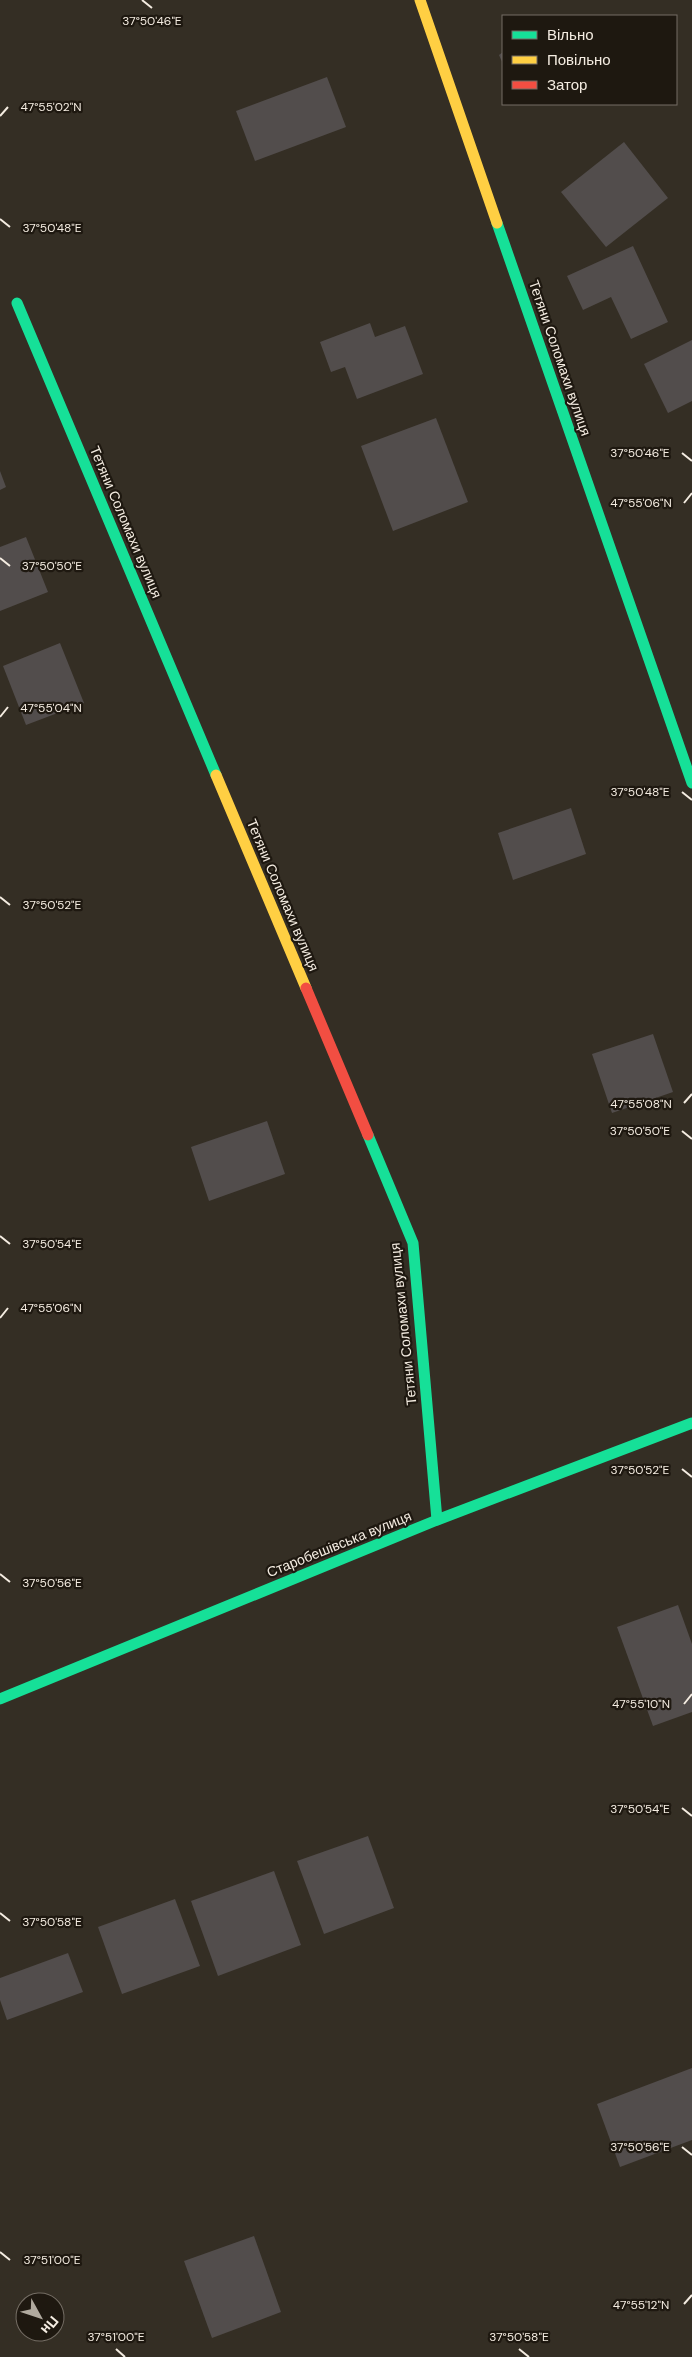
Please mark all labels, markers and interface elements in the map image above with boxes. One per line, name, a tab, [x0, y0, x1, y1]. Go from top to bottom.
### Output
text: 37°50'46"E	[122, 13, 182, 29]
legend	[502, 15, 677, 105]
text: Вільно	[547, 25, 594, 45]
text: Повільно	[547, 50, 611, 70]
text: Затор	[547, 75, 587, 95]
text: 47°55'02"N	[21, 99, 81, 115]
text: 37°50'48"E	[22, 220, 82, 236]
street label: Тетяни Соломахи вулиця	[525, 278, 595, 438]
street label: Тетяни Соломахи вулиця	[86, 443, 166, 601]
text: 37°50'46"E	[610, 445, 670, 461]
text: 47°55'06"N	[610, 495, 672, 511]
text: 37°50'50"E	[22, 558, 82, 574]
text: 47°55'04"N	[20, 700, 82, 716]
text: 37°50'48"E	[610, 784, 670, 800]
street label: Тетяни Соломахи вулиця	[243, 816, 323, 974]
text: 37°50'52"E	[23, 897, 82, 913]
text: 47°55'08"N	[610, 1096, 672, 1112]
text: 37°50'50"E	[610, 1123, 670, 1139]
text: 37°50'54"E	[22, 1236, 82, 1252]
street label: Тетяни Соломахи вулиця	[386, 1242, 420, 1406]
text: 47°55'06"N	[20, 1300, 82, 1316]
text: 37°50'52"E	[611, 1462, 670, 1478]
street label: Старобешівська вулиця	[264, 1507, 414, 1581]
text: 37°50'56"E	[22, 1575, 82, 1591]
text: 47°55'10"N	[612, 1696, 670, 1712]
text: 37°50'54"E	[610, 1801, 670, 1817]
text: 37°50'58"E	[22, 1914, 82, 1930]
text: 37°50'56"E	[610, 2139, 670, 2155]
text: 37°51'00"E	[23, 2252, 81, 2268]
north arrow	[15, 2292, 65, 2342]
text: 47°55'12"N	[613, 2297, 669, 2313]
text: Пн	[37, 2312, 63, 2338]
text: 37°51'00"E	[87, 2329, 145, 2345]
text: 37°50'58"E	[489, 2329, 549, 2345]

